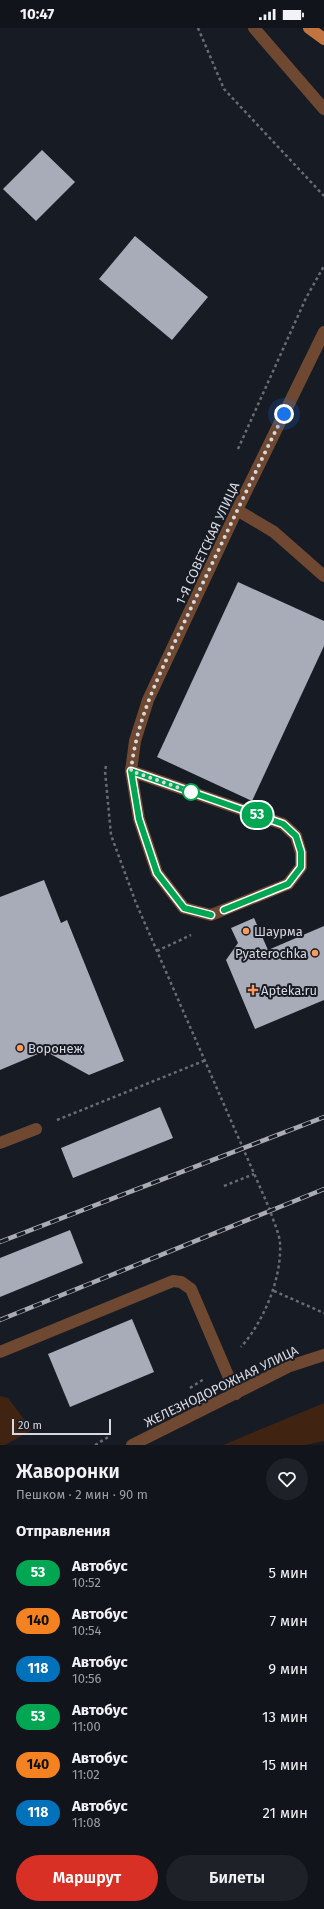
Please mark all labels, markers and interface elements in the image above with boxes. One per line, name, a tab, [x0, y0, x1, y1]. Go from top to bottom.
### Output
text: 10:47	[20, 5, 54, 23]
your location	[274, 404, 294, 424]
street label: 1-Я СОВЕТСКАЯ УЛИЦА	[173, 479, 243, 607]
unlabelled marker	[182, 783, 200, 801]
line badge: 53	[239, 802, 275, 828]
text: 53	[250, 806, 264, 823]
place label: Шаурма	[254, 924, 303, 939]
marker: Шаурма	[241, 926, 251, 936]
place label: Pyaterochka	[235, 946, 307, 961]
marker: Pyaterochka	[310, 948, 320, 958]
place label: Apteka.ru	[261, 983, 317, 998]
marker: Apteka.ru	[248, 985, 258, 995]
place label: Воронеж	[28, 1041, 83, 1056]
marker: Воронеж	[15, 1043, 25, 1053]
street label: ЖЕЛЕЗНОДОРОЖНАЯ УЛИЦА	[142, 1342, 301, 1430]
scale bar	[12, 1417, 111, 1436]
text: 20 m	[18, 1419, 42, 1432]
button: heart	[266, 1458, 308, 1500]
text: Жаворонки	[16, 1460, 120, 1483]
text: Пешком · 2 мин · 90 m	[16, 1487, 148, 1502]
text: Отправления	[16, 1522, 110, 1540]
text: Автобус	[72, 1557, 128, 1575]
text: 53	[31, 1564, 45, 1581]
text: 5 мин	[269, 1564, 308, 1582]
text: 10:52	[72, 1575, 101, 1590]
text: Автобус	[72, 1605, 128, 1623]
text: 140	[27, 1612, 49, 1629]
text: 7 мин	[269, 1612, 308, 1630]
text: 10:54	[72, 1623, 101, 1638]
text: Автобус	[72, 1653, 128, 1671]
text: 118	[28, 1660, 48, 1677]
text: 9 мин	[268, 1660, 308, 1678]
text: 10:56	[72, 1671, 102, 1686]
text: Автобус	[72, 1701, 128, 1719]
text: 53	[31, 1708, 45, 1725]
text: 13 мин	[262, 1708, 308, 1726]
text: 11:00	[72, 1719, 101, 1734]
text: Автобус	[72, 1749, 128, 1767]
text: 140	[27, 1756, 49, 1773]
text: 15 мин	[262, 1756, 308, 1774]
text: 11:02	[72, 1767, 100, 1782]
text: Автобус	[72, 1797, 128, 1815]
text: 118	[28, 1804, 48, 1821]
text: 21 мин	[263, 1804, 308, 1822]
text: 11:08	[72, 1815, 101, 1830]
button: Маршрут	[16, 1855, 158, 1901]
button: Билеты	[166, 1855, 308, 1901]

